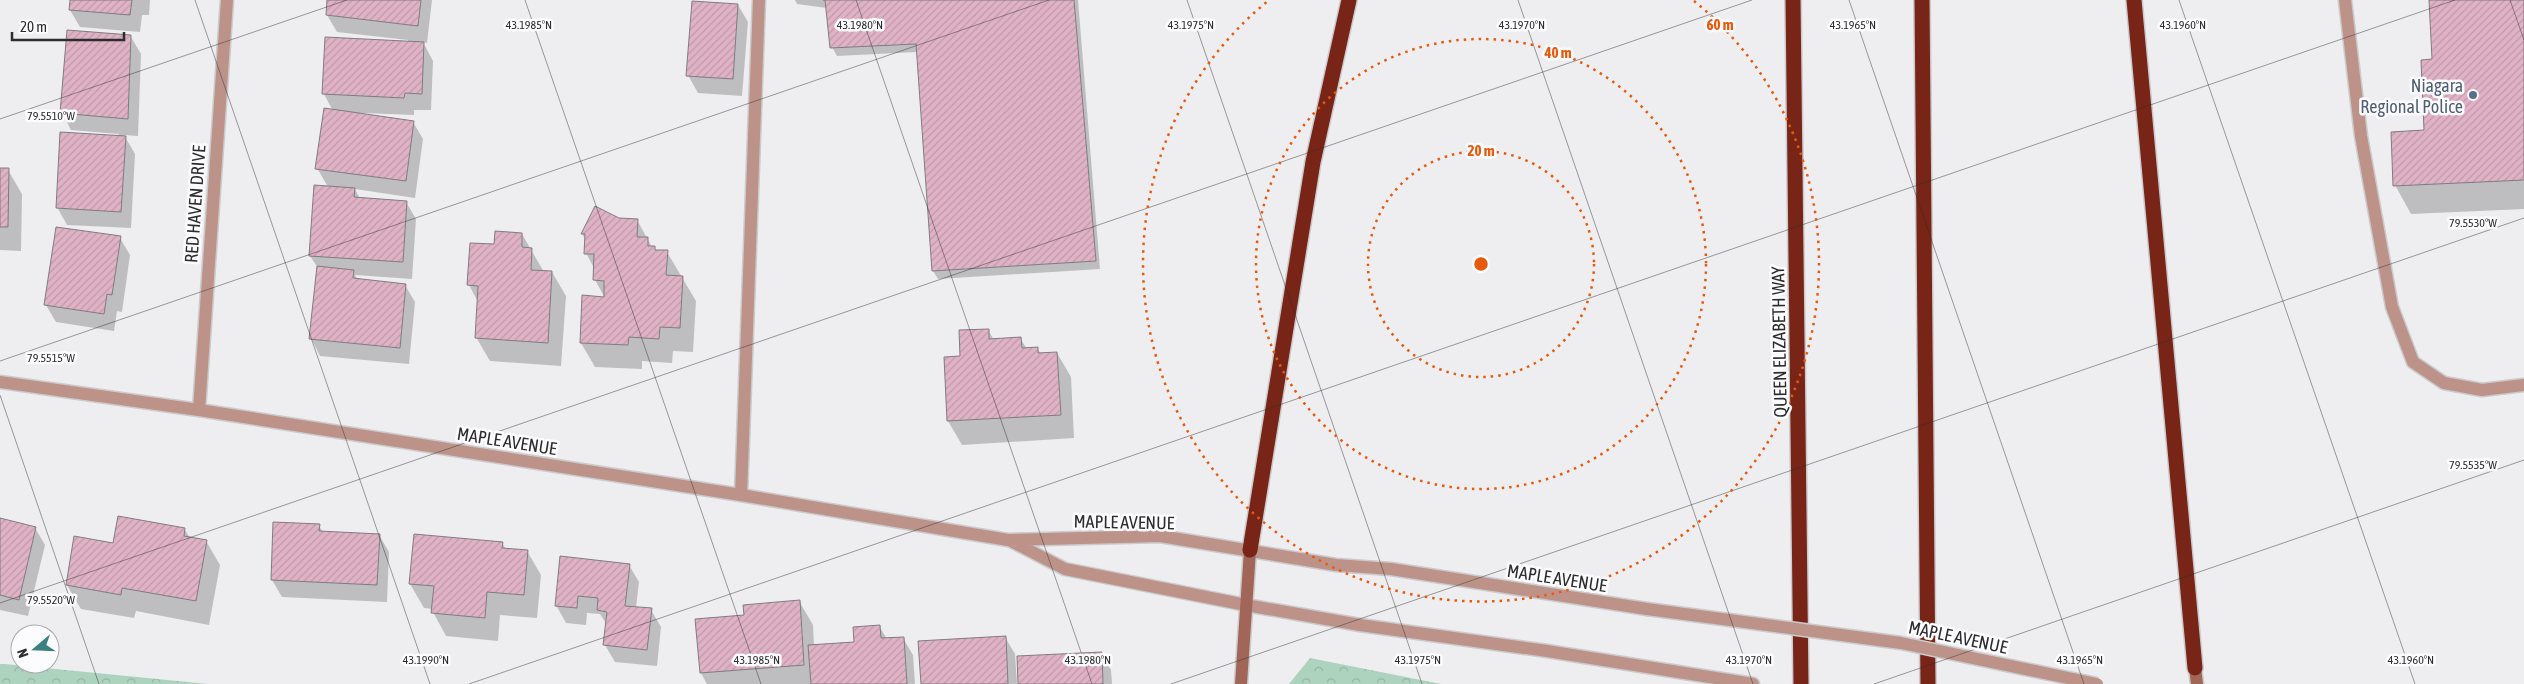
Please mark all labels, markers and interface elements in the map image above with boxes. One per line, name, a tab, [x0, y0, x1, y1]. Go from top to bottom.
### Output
scale bar	[12, 10, 125, 42]
text: 60 m	[1707, 16, 1734, 33]
text: 20 m	[20, 18, 47, 35]
text: 43.1985°N	[506, 18, 552, 32]
text: 43.1980°N	[837, 18, 883, 32]
text: 43.1975°N	[1168, 18, 1214, 32]
text: 43.1970°N	[1499, 18, 1545, 32]
text: 43.1965°N	[1830, 18, 1876, 32]
text: 43.1960°N	[2160, 18, 2206, 32]
text: 40 m	[1544, 44, 1572, 61]
place label: Niagara Regional Police	[2360, 75, 2463, 117]
marker: Niagara Regional Police	[2467, 89, 2479, 101]
text: 79.5510°W	[27, 109, 75, 123]
text: 20 m	[1468, 142, 1495, 159]
street label: RED HAVEN DRIVE	[180, 144, 210, 264]
text: 79.5530°W	[2449, 216, 2497, 230]
centre of rings	[1472, 255, 1490, 273]
street label: QUEEN ELIZABETH WAY	[1767, 266, 1791, 418]
text: 79.5515°W	[27, 351, 75, 365]
street label: MAPLE AVENUE	[456, 423, 559, 459]
text: 79.5535°W	[2449, 458, 2497, 472]
street label: MAPLE AVENUE	[1073, 511, 1175, 533]
street label: MAPLE AVENUE	[1506, 560, 1609, 596]
text: 79.5520°W	[27, 593, 75, 607]
street label: MAPLE AVENUE	[1907, 616, 2010, 658]
north arrow	[10, 624, 60, 674]
text: N	[14, 647, 32, 660]
text: 43.1990°N	[403, 653, 449, 667]
text: 43.1985°N	[734, 653, 780, 667]
text: 43.1980°N	[1065, 653, 1111, 667]
text: 43.1975°N	[1395, 653, 1441, 667]
text: 43.1970°N	[1726, 653, 1772, 667]
text: 43.1965°N	[2057, 653, 2103, 667]
text: 43.1960°N	[2388, 653, 2434, 667]

